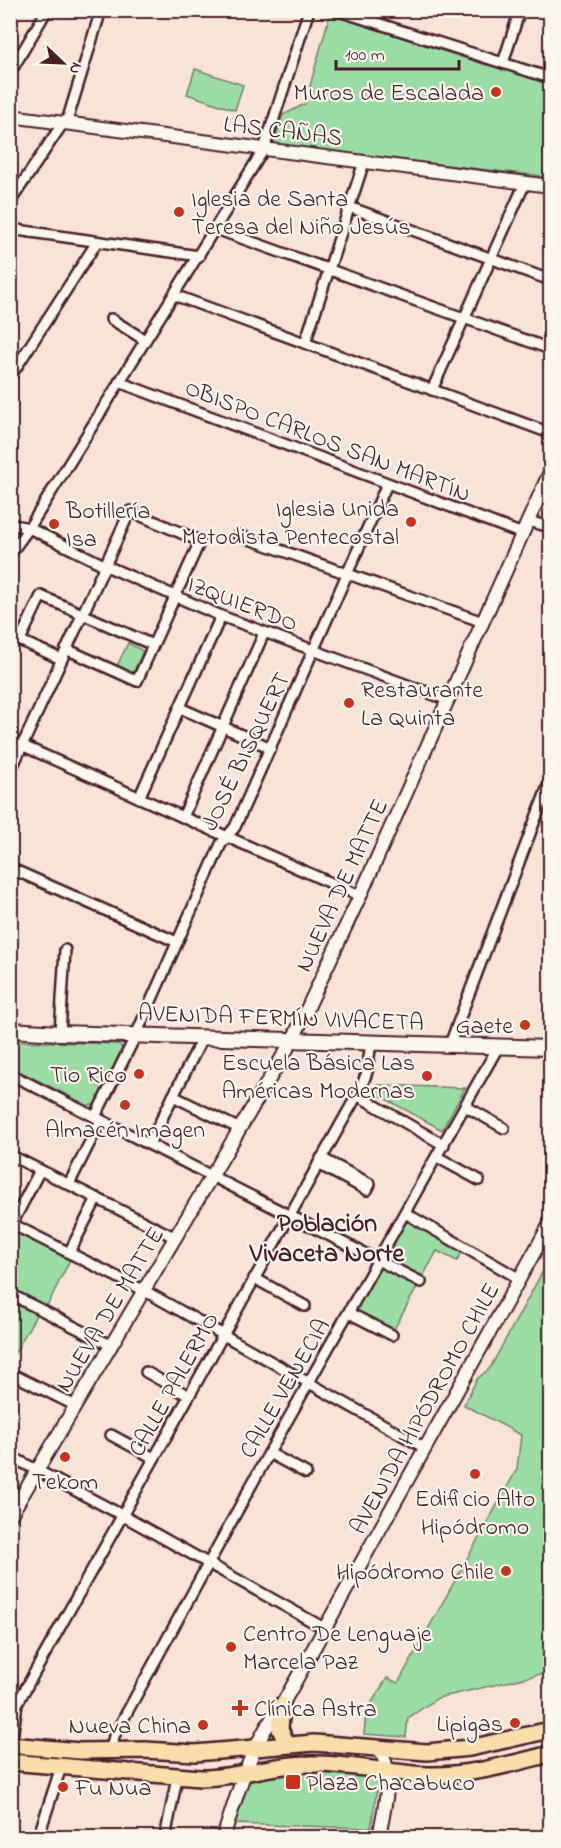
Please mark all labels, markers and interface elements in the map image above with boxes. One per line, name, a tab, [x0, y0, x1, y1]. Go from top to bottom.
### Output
north arrow	[33, 33, 93, 93]
scale bar	[336, 33, 459, 71]
text: 100 m	[345, 43, 385, 69]
text: N	[62, 58, 88, 78]
place label: Muros de Escalada	[294, 77, 484, 112]
marker: Muros de Escalada	[489, 85, 503, 99]
street label: LAS CAÑAS	[221, 108, 344, 157]
place label: Iglesia de Santa Teresa del Niño Jesús	[191, 183, 411, 246]
marker: Iglesia de Santa Teresa del Niño Jesús	[172, 205, 186, 219]
street label: OBISPO CARLOS SAN MARTÍN	[179, 372, 475, 513]
place label: Iglesia Unida Metodista Pentecostal	[182, 493, 399, 556]
place label: Botillería Isa	[65, 495, 151, 558]
marker: Iglesia Unida Metodista Pentecostal	[404, 515, 418, 529]
marker: Botillería Isa	[47, 517, 61, 531]
street label: IZQUIERDO	[182, 568, 302, 642]
street label: JOSÉ BISQUERT	[194, 667, 301, 837]
place label: Restaurante La Quinta	[361, 674, 483, 737]
marker: Restaurante La Quinta	[342, 696, 356, 710]
street label: NUEVA DE MATTE	[288, 794, 399, 978]
street label: AVENIDA FERMÍN VIVACETA	[137, 997, 424, 1042]
place label: Gaete	[455, 1010, 513, 1045]
marker: Gaete	[518, 1018, 532, 1032]
place label: Escuela Básica Las Américas Modernas	[222, 1047, 415, 1110]
place label: Tio Rico	[50, 1059, 127, 1094]
marker: Tio Rico	[132, 1067, 146, 1081]
marker: Escuela Básica Las Américas Modernas	[420, 1069, 434, 1083]
marker: Almacén Imagen	[118, 1098, 132, 1112]
place label: Almacén Imagen	[45, 1114, 205, 1149]
district label: Población Vivaceta Norte	[249, 1206, 405, 1274]
street label: NUEVA DE MATTE	[48, 1221, 174, 1400]
street label: AVENIDA HIPÓDROMO CHILE	[342, 1277, 510, 1542]
street label: CALLE PALERMO	[121, 1307, 229, 1464]
street label: CALLE VENECIA	[232, 1313, 340, 1466]
marker: Tekom	[58, 1450, 72, 1464]
place label: Tekom	[32, 1466, 98, 1501]
marker: Edificio Alto Hipódromo	[468, 1467, 482, 1481]
place label: Edificio Alto Hipódromo	[415, 1483, 535, 1546]
place label: Hipódromo Chile	[336, 1556, 494, 1591]
marker: Hipódromo Chile	[499, 1564, 513, 1578]
place label: Centro De Lenguaje Marcela Paz	[243, 1618, 432, 1681]
marker: Centro De Lenguaje Marcela Paz	[224, 1640, 238, 1654]
place label: Clínica Astra	[254, 1693, 377, 1728]
marker: Clínica Astra	[231, 1699, 249, 1717]
place label: Lipigas	[436, 1708, 503, 1743]
place label: Nueva China	[68, 1710, 191, 1745]
marker: Lipigas	[508, 1716, 522, 1730]
marker: Nueva China	[196, 1718, 210, 1732]
place label: Plaza Chacabuco	[306, 1767, 475, 1802]
place label: Fu Nua	[74, 1772, 151, 1807]
marker: Plaza Chacabuco	[284, 1773, 302, 1791]
marker: Fu Nua	[56, 1780, 70, 1794]

